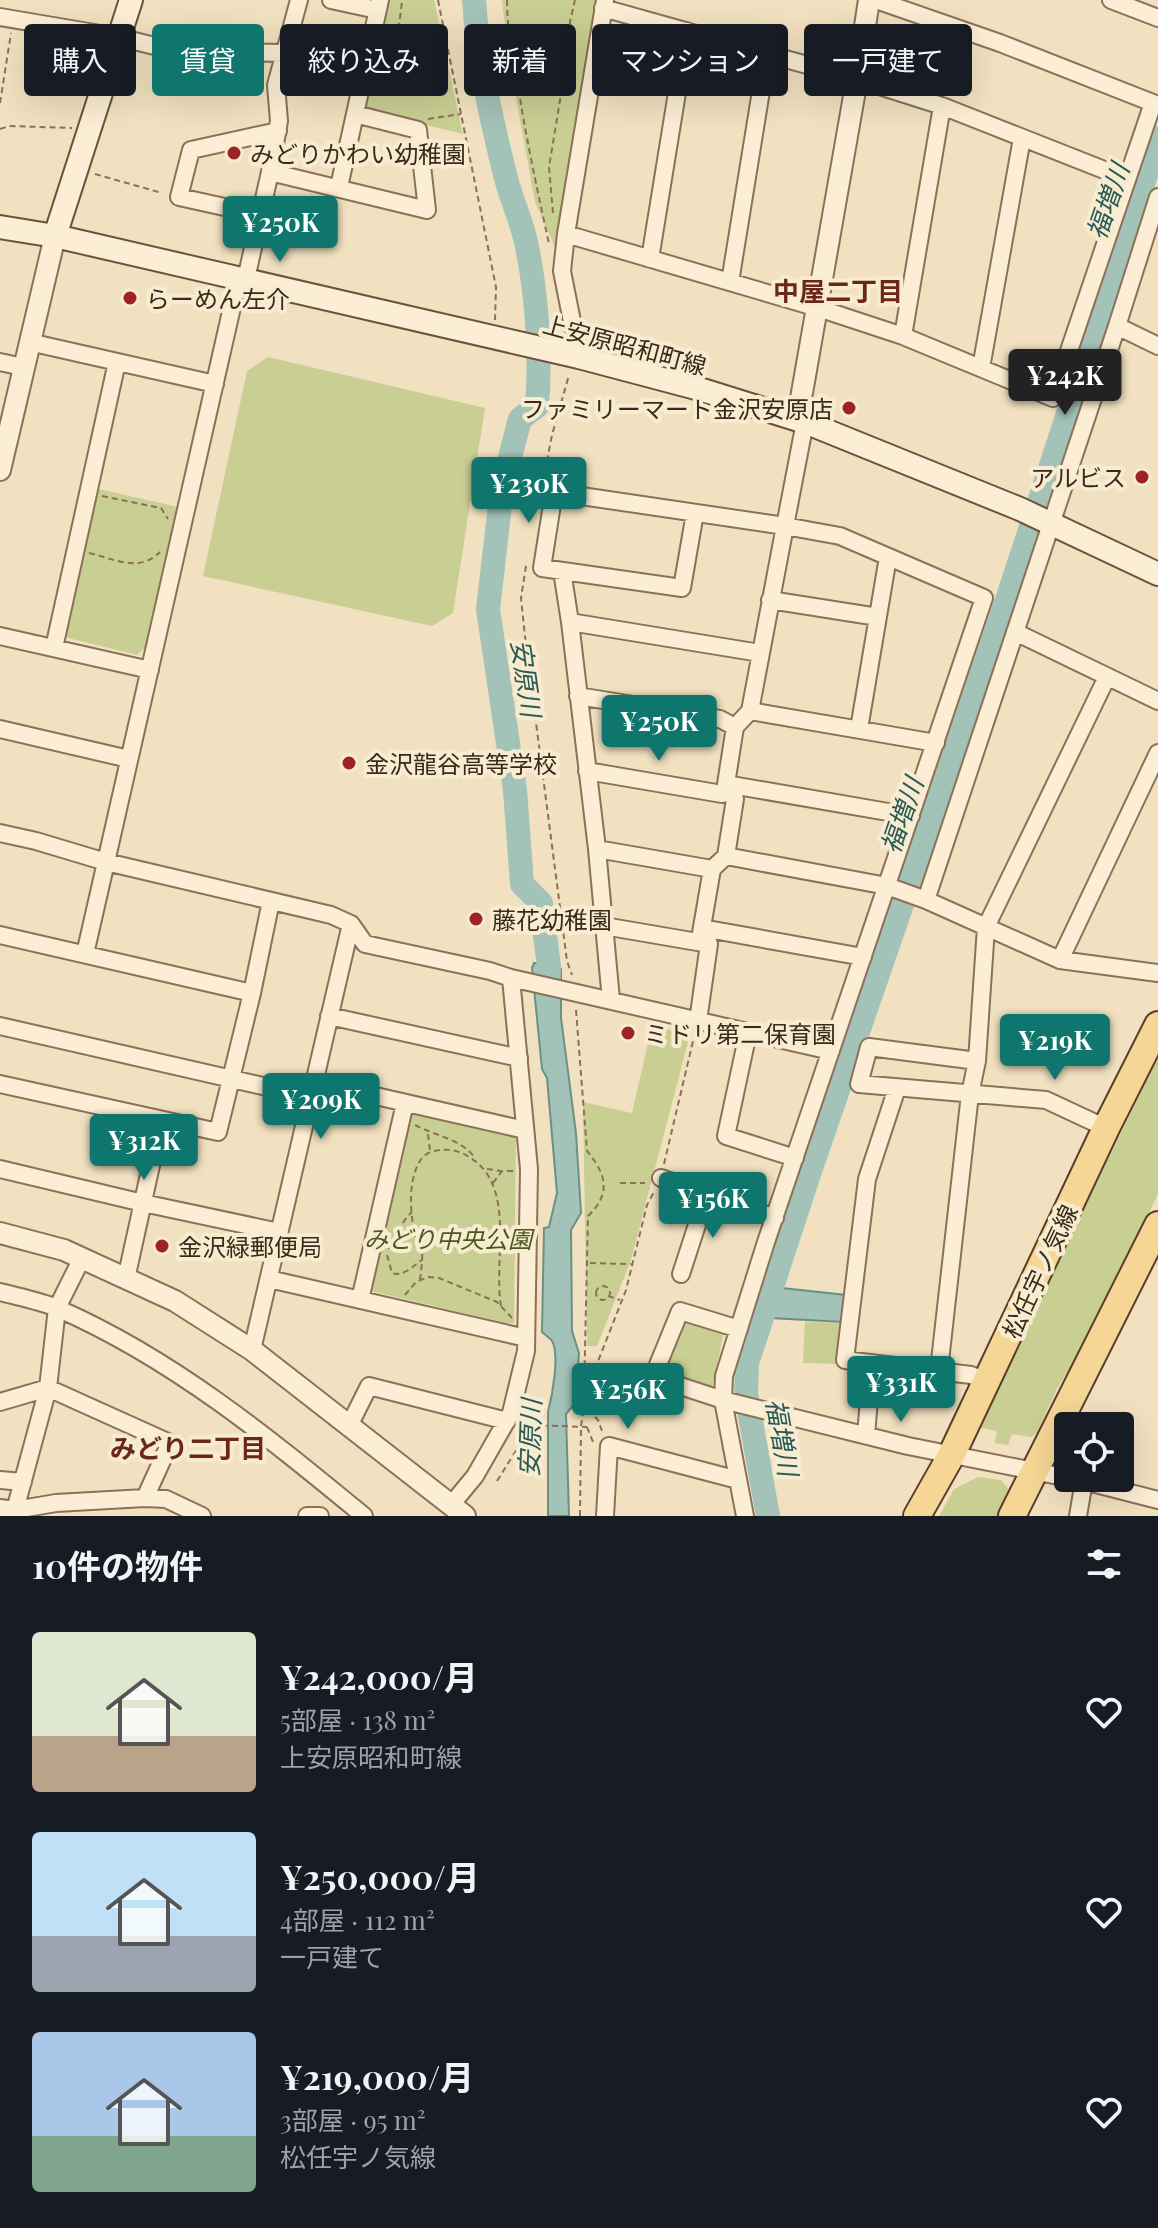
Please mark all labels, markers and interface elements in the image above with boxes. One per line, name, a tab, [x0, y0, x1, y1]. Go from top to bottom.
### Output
chip: 購入	[24, 24, 136, 96]
chip: 賃貸	[152, 24, 264, 96]
chip: 絞り込み	[280, 24, 448, 96]
chip: 新着	[464, 24, 576, 96]
chip: マンション	[592, 24, 788, 96]
chip: 一戸建て	[804, 24, 972, 96]
place label: みどりかわい幼稚園	[250, 137, 466, 169]
marker: みどりかわい幼稚園	[225, 144, 243, 162]
water label: 福増川	[1078, 156, 1137, 244]
pin: ¥250K	[224, 196, 336, 264]
text: ¥250K	[241, 204, 319, 239]
district label: 中屋二丁目	[773, 273, 903, 308]
place label: らーめん左介	[146, 282, 290, 314]
marker: らーめん左介	[121, 289, 139, 307]
street label: 上安原昭和町線	[540, 307, 710, 381]
pin: ¥242K	[1009, 349, 1121, 417]
text: ¥242K	[1026, 357, 1104, 392]
place label: ファミリーマート金沢安原店	[521, 392, 833, 424]
marker: ファミリーマート金沢安原店	[840, 399, 858, 417]
pin: ¥230K	[473, 457, 585, 525]
place label: アルビス	[1030, 461, 1126, 493]
text: ¥230K	[489, 465, 569, 500]
marker: アルビス	[1133, 468, 1151, 486]
water label: 安原川	[504, 637, 550, 722]
pin: ¥250K	[603, 695, 715, 763]
text: ¥250K	[620, 703, 698, 738]
place label: 金沢龍谷高等学校	[365, 747, 557, 779]
marker: 金沢龍谷高等学校	[340, 754, 358, 772]
water label: 福増川	[872, 770, 931, 858]
place label: 藤花幼稚園	[492, 903, 612, 935]
marker: 藤花幼稚園	[467, 910, 485, 928]
pin: ¥219K	[999, 1014, 1111, 1082]
place label: ミドリ第二保育園	[644, 1017, 836, 1049]
text: ¥219K	[1018, 1022, 1092, 1057]
marker: ミドリ第二保育園	[619, 1024, 637, 1042]
pin: ¥209K	[265, 1073, 377, 1141]
text: ¥209K	[281, 1081, 361, 1116]
pin: ¥312K	[88, 1114, 200, 1182]
text: ¥312K	[108, 1122, 180, 1157]
pin: ¥156K	[657, 1172, 769, 1240]
text: ¥156K	[677, 1180, 749, 1215]
street label: 松任宇ノ気線	[994, 1199, 1084, 1343]
park label: みどり中央公園	[364, 1222, 535, 1254]
place label: 金沢緑郵便局	[178, 1230, 322, 1262]
marker: 金沢緑郵便局	[153, 1237, 171, 1255]
pin: ¥331K	[845, 1356, 957, 1424]
pin: ¥256K	[572, 1363, 684, 1431]
text: ¥331K	[865, 1364, 937, 1399]
text: ¥256K	[590, 1371, 666, 1406]
water label: 安原川	[510, 1395, 548, 1478]
water label: 福増川	[759, 1396, 808, 1481]
map controls	[1054, 1412, 1134, 1492]
button: locate	[1054, 1412, 1134, 1492]
district label: みどり二丁目	[110, 1430, 266, 1465]
text: 10件の物件	[32, 1542, 203, 1588]
icon: filters	[1082, 1542, 1126, 1586]
text: ¥242,000/月	[280, 1653, 478, 1699]
icon: home	[96, 1664, 192, 1760]
icon: heart	[1082, 1690, 1126, 1734]
text: 5部屋 · 138 m²	[280, 1702, 435, 1737]
text: 上安原昭和町線	[280, 1739, 462, 1774]
text: ¥250,000/月	[280, 1853, 480, 1899]
icon: home	[96, 1864, 192, 1960]
icon: heart	[1082, 1890, 1126, 1934]
text: 4部屋 · 112 m²	[280, 1902, 435, 1937]
text: 一戸建て	[280, 1939, 384, 1974]
text: ¥219,000/月	[280, 2053, 474, 2099]
icon: home	[96, 2064, 192, 2160]
icon: heart	[1082, 2090, 1126, 2134]
text: 3部屋 · 95 m²	[280, 2102, 426, 2137]
text: 松任宇ノ気線	[280, 2139, 436, 2174]

